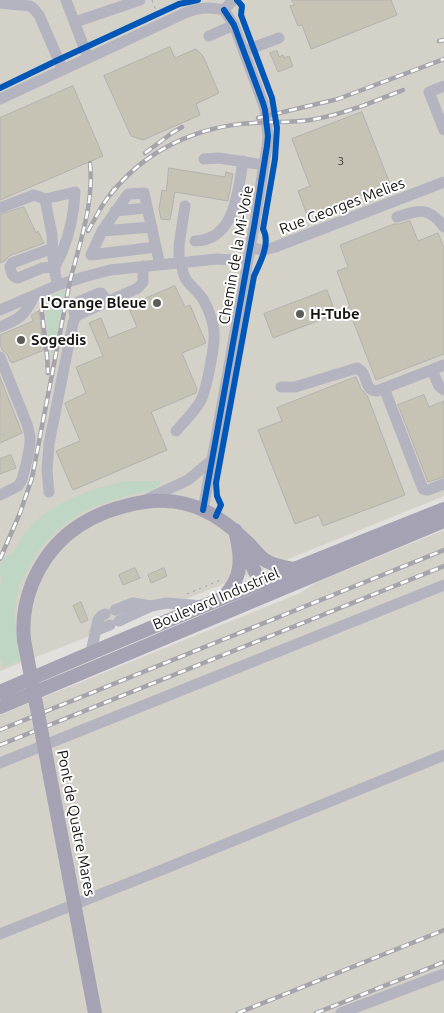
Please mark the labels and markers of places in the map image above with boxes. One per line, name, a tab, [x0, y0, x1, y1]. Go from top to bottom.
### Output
place label: L'Orange Bleue	[40, 294, 147, 312]
marker: L'Orange Bleue	[151, 297, 163, 309]
place label: H-Tube	[310, 305, 360, 323]
marker: H-Tube	[294, 308, 306, 320]
place label: Sogedis	[31, 331, 86, 349]
marker: Sogedis	[15, 334, 27, 346]

